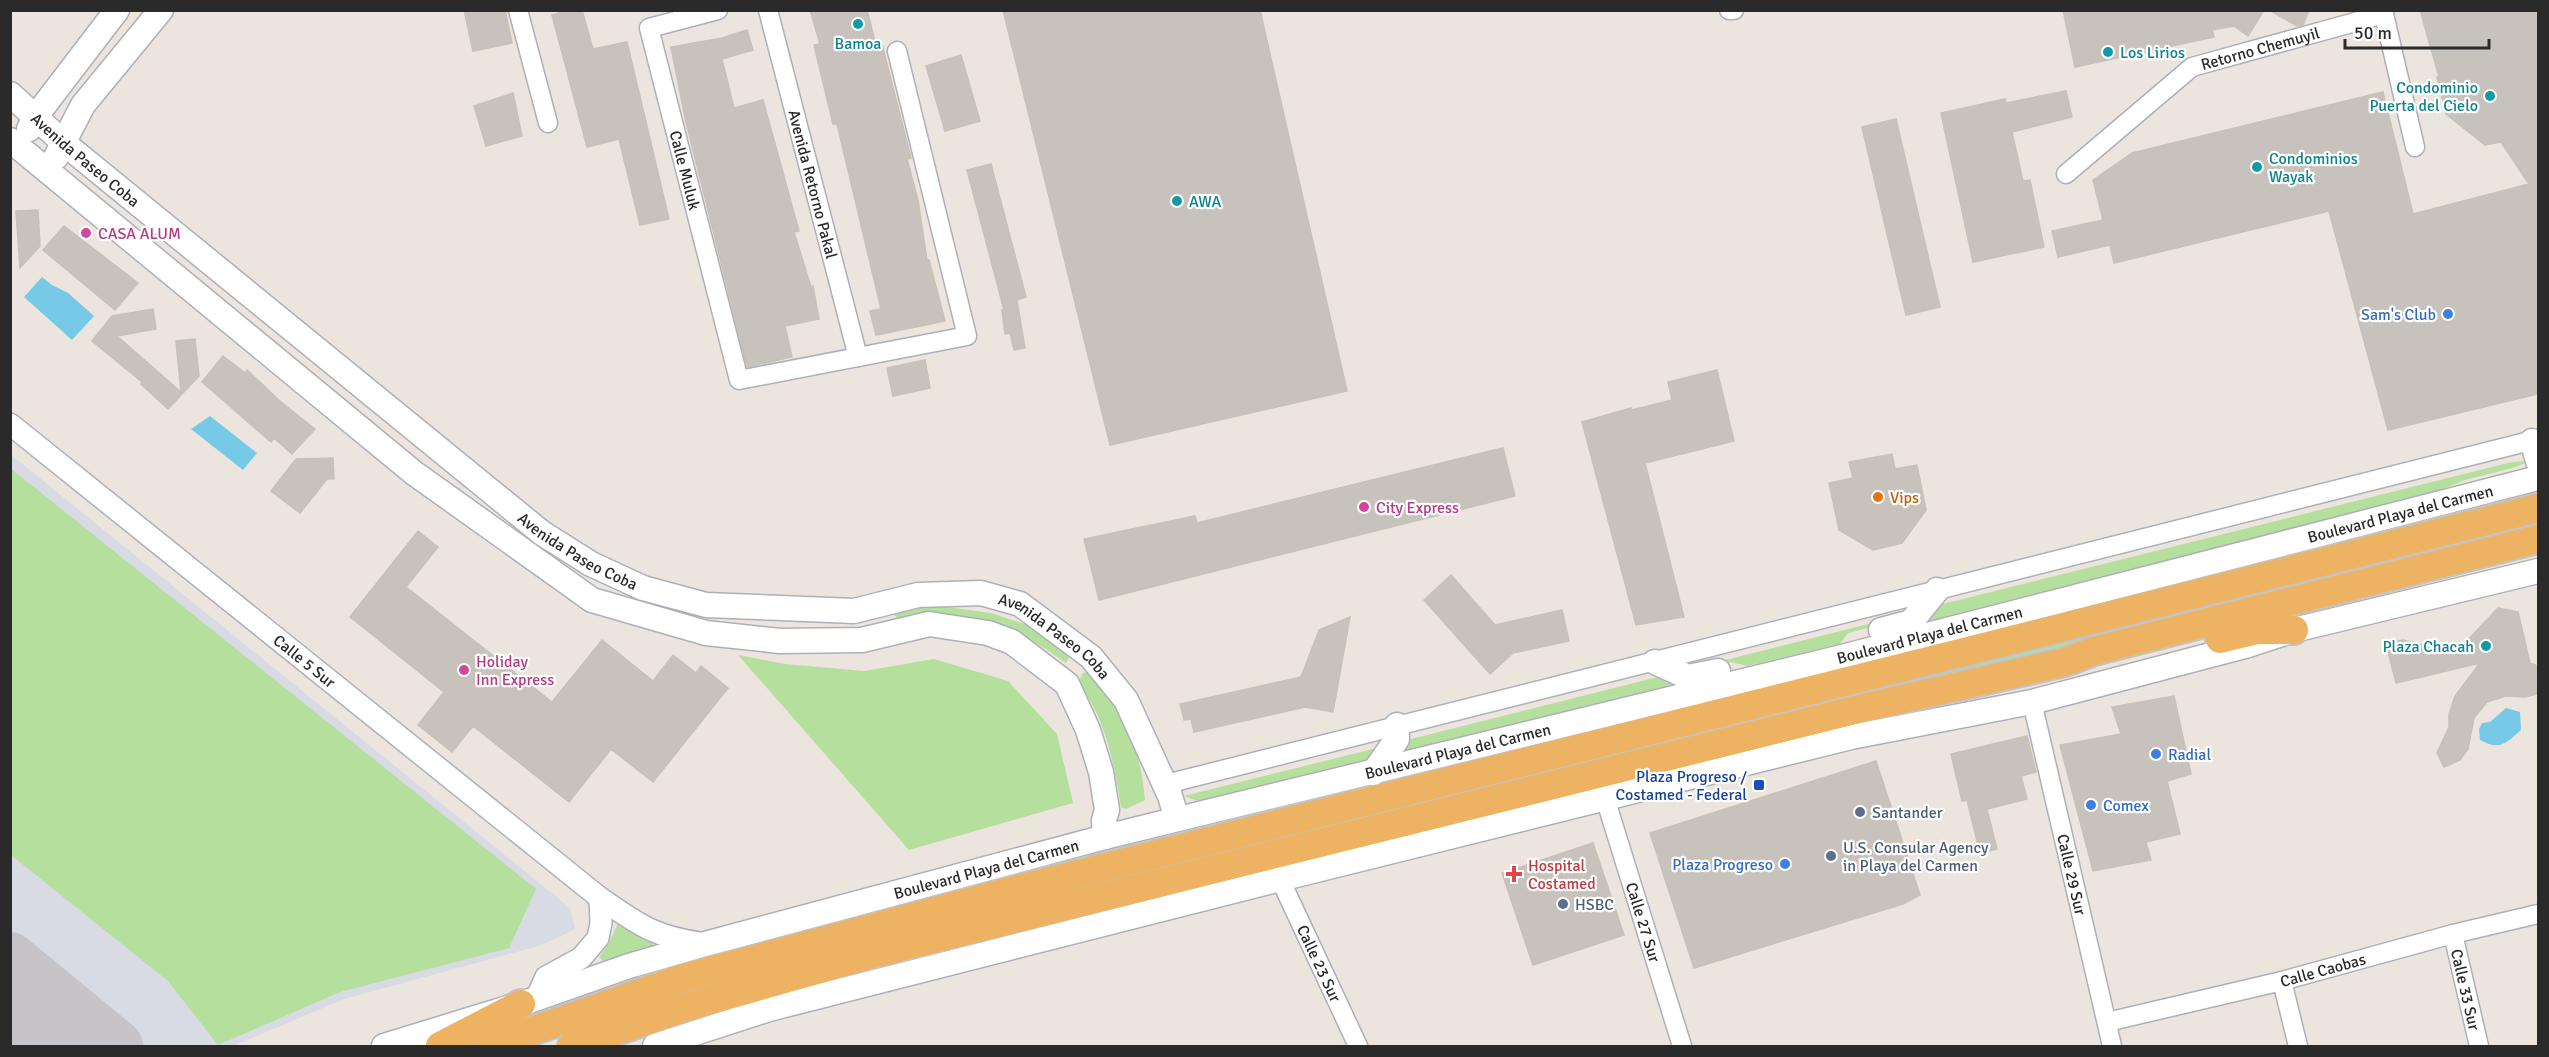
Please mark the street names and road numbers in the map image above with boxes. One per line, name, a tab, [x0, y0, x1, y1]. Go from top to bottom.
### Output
street label: Retorno Chemuyil	[2199, 23, 2322, 75]
street label: Avenida Retorno Pakal	[783, 108, 841, 261]
street label: Avenida Paseo Coba	[26, 109, 143, 212]
street label: Calle Muluk	[665, 128, 704, 212]
street label: Boulevard Playa del Carmen	[2306, 481, 2495, 548]
street label: Avenida Paseo Coba	[513, 508, 640, 595]
street label: Avenida Paseo Coba	[996, 589, 1114, 684]
street label: Boulevard Playa del Carmen	[1835, 602, 2025, 669]
street label: Calle 5 Sur	[269, 631, 339, 693]
street label: Boulevard Playa del Carmen	[1363, 720, 1553, 784]
street label: Calle 29 Sur	[2052, 832, 2090, 917]
street label: Boulevard Playa del Carmen	[892, 835, 1081, 904]
street label: Calle 27 Sur	[1621, 880, 1664, 965]
street label: Calle 23 Sur	[1292, 922, 1345, 1005]
street label: Calle 33 Sur	[2446, 947, 2484, 1032]
street label: Calle Caobas	[2278, 949, 2368, 992]

